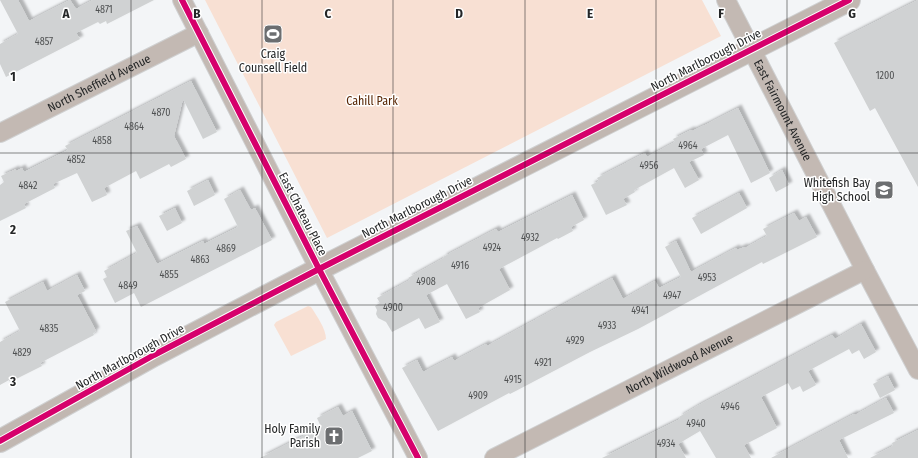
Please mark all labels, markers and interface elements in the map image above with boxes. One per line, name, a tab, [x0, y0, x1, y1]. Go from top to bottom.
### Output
house number: 4871	[95, 4, 113, 16]
text: A	[61, 6, 70, 21]
text: B	[193, 6, 201, 21]
text: C	[325, 6, 332, 21]
text: D	[455, 6, 463, 21]
text: E	[587, 6, 593, 21]
text: F	[718, 6, 724, 21]
text: G	[848, 6, 856, 21]
sports icon: Craig Counsell Field	[262, 23, 284, 45]
street label: North Marlborough Drive	[648, 26, 764, 94]
house number: 4857	[35, 36, 53, 48]
place label: Craig Counsell Field	[239, 47, 307, 75]
street label: North Sheffield Avenue	[45, 51, 153, 115]
street label: East Fairmount Avenue	[751, 57, 815, 163]
text: 1	[10, 69, 16, 84]
house number: 1200	[876, 70, 894, 82]
park label: Cahill Park	[346, 94, 398, 108]
house number: 4870	[152, 107, 170, 119]
house number: 4864	[124, 121, 144, 133]
house number: 4858	[92, 135, 112, 147]
house number: 4964	[678, 140, 698, 152]
house number: 4852	[67, 154, 86, 166]
house number: 4956	[639, 160, 659, 172]
street label: East Chateau Place	[276, 170, 330, 258]
street label: North Marlborough Drive	[359, 173, 475, 241]
place label: Whitefish Bay High School	[804, 176, 871, 204]
school or university icon: Whitefish Bay High School	[873, 179, 895, 201]
house number: 4842	[19, 180, 38, 192]
text: 2	[9, 222, 16, 237]
house number: 4932	[521, 232, 540, 244]
house number: 4924	[483, 242, 501, 254]
house number: 4869	[216, 243, 236, 255]
house number: 4863	[190, 254, 210, 266]
house number: 4916	[451, 260, 469, 272]
house number: 4855	[160, 269, 179, 281]
house number: 4953	[698, 272, 717, 284]
house number: 4908	[416, 276, 436, 288]
house number: 4849	[118, 280, 138, 292]
house number: 4947	[663, 290, 681, 302]
house number: 4900	[383, 302, 403, 314]
house number: 4941	[631, 305, 649, 317]
house number: 4933	[598, 320, 617, 332]
street label: North Marlborough Drive	[73, 321, 187, 393]
house number: 4835	[40, 323, 59, 335]
street label: North Wildwood Avenue	[624, 331, 736, 397]
house number: 4929	[566, 335, 584, 347]
house number: 4829	[13, 347, 32, 359]
house number: 4921	[534, 357, 552, 369]
text: 3	[9, 374, 16, 389]
house number: 4915	[504, 374, 522, 386]
house number: 4909	[468, 390, 488, 402]
house number: 4946	[720, 401, 740, 413]
house number: 4940	[686, 418, 706, 430]
place label: Holy Family Parish	[264, 422, 321, 450]
church icon: Holy Family Parish	[323, 425, 345, 447]
house number: 4934	[657, 438, 675, 450]

